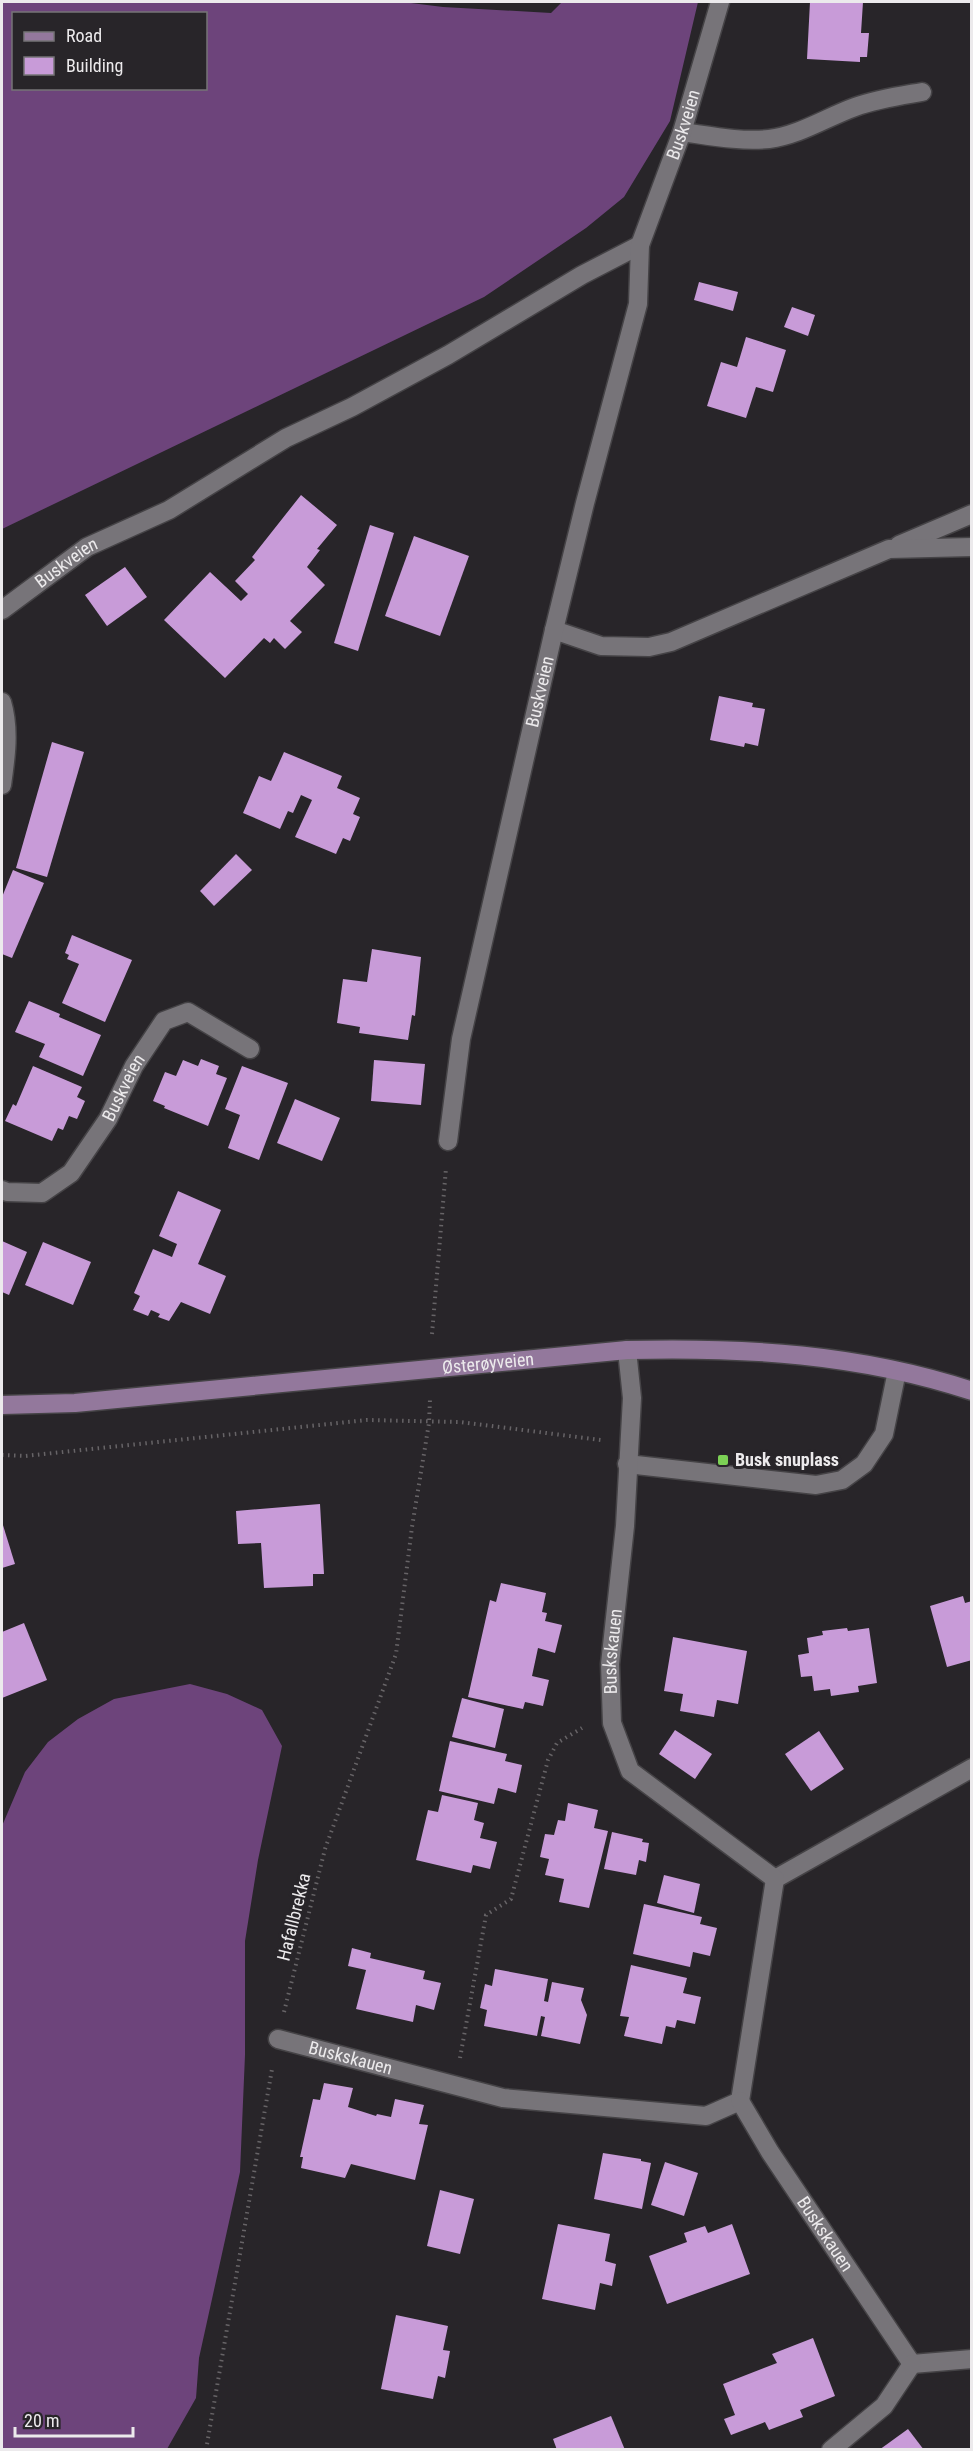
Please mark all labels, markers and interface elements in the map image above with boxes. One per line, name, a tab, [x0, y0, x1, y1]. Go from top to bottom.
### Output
legend	[12, 12, 207, 90]
text: Road	[66, 25, 102, 46]
text: Building	[66, 55, 123, 76]
street label: Buskveien	[662, 87, 704, 162]
street label: Buskveien	[31, 533, 101, 592]
street label: Buskveien	[521, 654, 558, 729]
street label: Buskveien	[98, 1050, 149, 1124]
street label: Østerøyveien	[441, 1348, 535, 1378]
place label: Busk snuplass	[735, 1449, 839, 1470]
marker: Busk snuplass	[716, 1453, 730, 1467]
street label: Buskskauen	[599, 1608, 626, 1695]
street label: Hafallbrekka	[272, 1871, 315, 1963]
street label: Buskskauen	[307, 2037, 395, 2079]
street label: Buskskauen	[793, 2192, 858, 2275]
scale bar	[15, 2400, 134, 2438]
text: 20 m	[24, 2410, 59, 2431]

